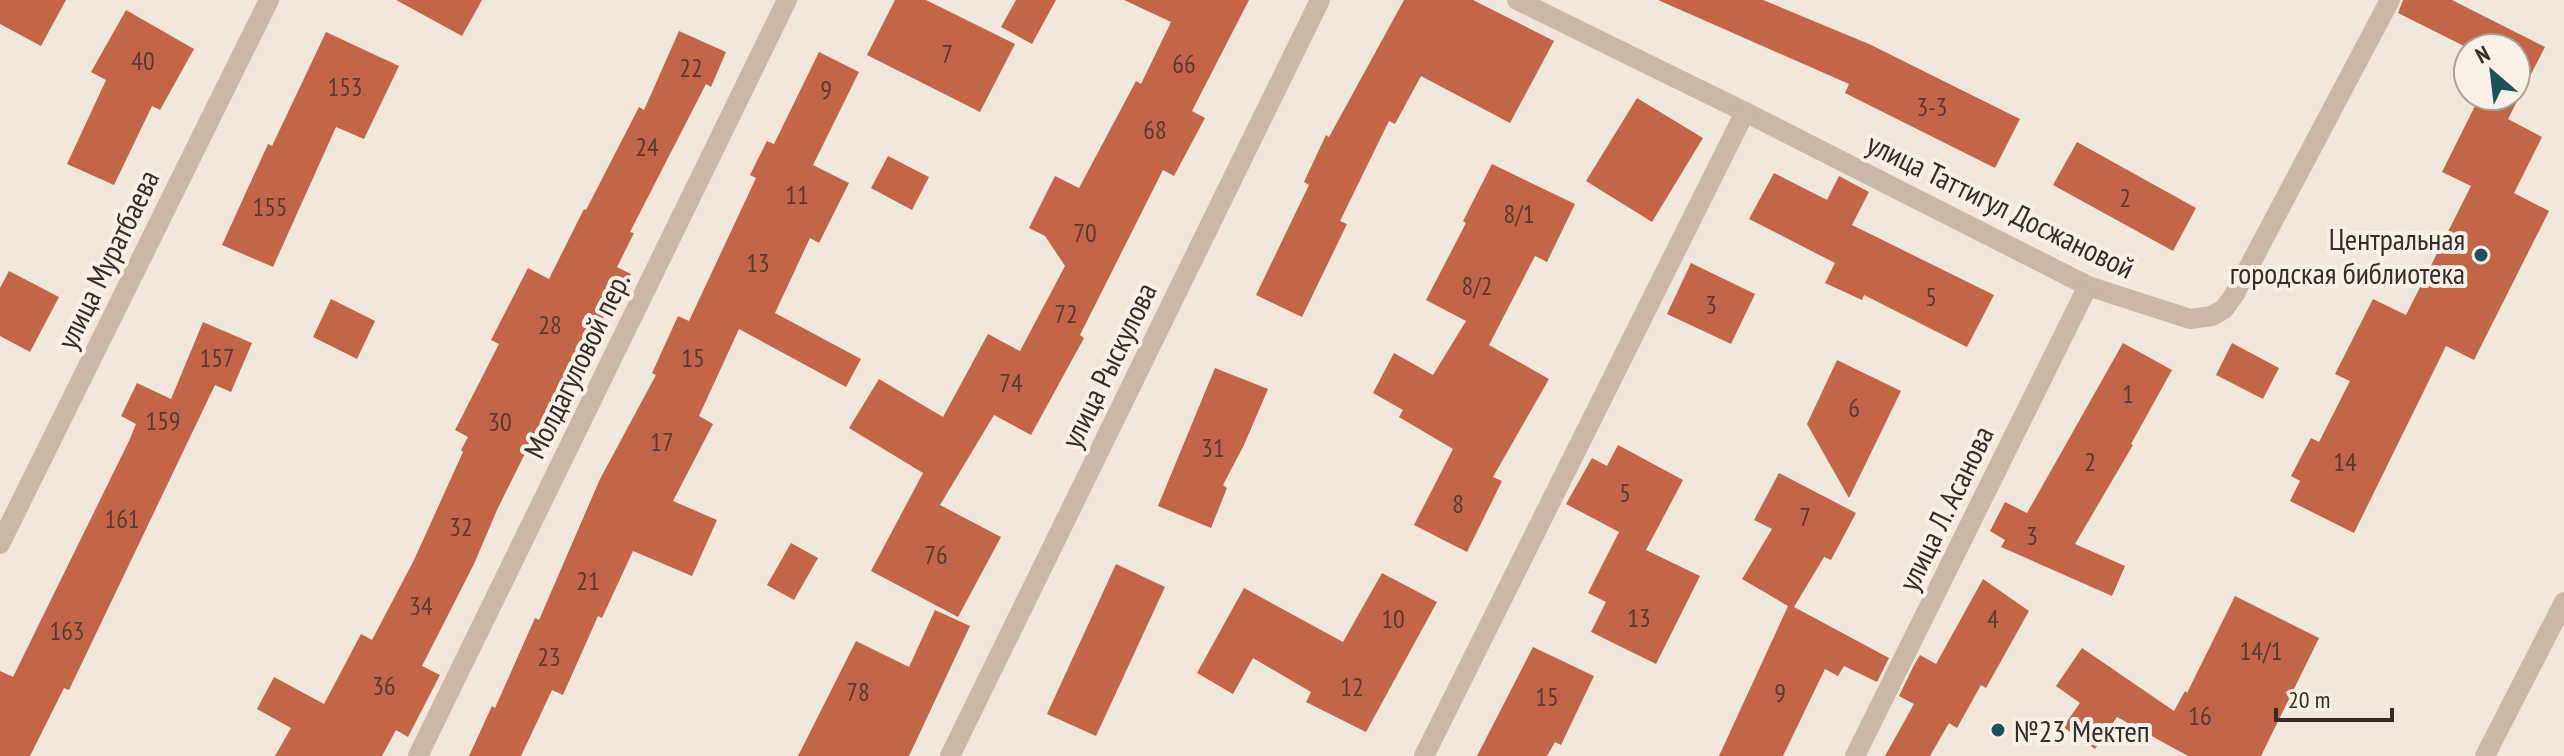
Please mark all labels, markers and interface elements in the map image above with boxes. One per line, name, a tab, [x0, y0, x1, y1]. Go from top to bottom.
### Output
north arrow	[2452, 32, 2532, 112]
house number: 7	[941, 37, 953, 70]
text: N	[2471, 39, 2494, 69]
house number: 40	[131, 44, 155, 77]
house number: 66	[1172, 47, 1196, 80]
house number: 22	[679, 51, 703, 84]
house number: 153	[327, 70, 363, 103]
house number: 9	[820, 73, 832, 106]
house number: 3-3	[1917, 90, 1947, 123]
house number: 68	[1143, 113, 1167, 146]
street label: улица Таттигул Досжановой	[1861, 123, 2141, 287]
house number: 24	[635, 130, 659, 163]
street label: улица Муратбаева	[47, 163, 167, 355]
house number: 11	[785, 178, 809, 211]
house number: 2	[2119, 181, 2131, 214]
house number: 155	[252, 190, 288, 223]
house number: 8/1	[1503, 197, 1535, 230]
house number: 70	[1073, 216, 1097, 249]
place label: Центральная городская библиотека	[2230, 219, 2465, 292]
house number: 13	[746, 246, 770, 279]
marker: Центральная городская библиотека	[2472, 246, 2490, 264]
street label: Молдагуловой пер.	[514, 265, 638, 465]
house number: 8/2	[1461, 269, 1493, 302]
street label: улица Рыскулова	[1051, 276, 1165, 454]
house number: 5	[1925, 280, 1937, 313]
house number: 3	[1705, 288, 1717, 321]
house number: 72	[1054, 297, 1078, 330]
house number: 28	[538, 308, 562, 341]
house number: 157	[199, 341, 235, 374]
house number: 15	[681, 341, 705, 374]
house number: 74	[999, 366, 1023, 399]
house number: 1	[2122, 377, 2134, 410]
house number: 6	[1848, 391, 1860, 424]
house number: 159	[145, 404, 181, 437]
house number: 30	[488, 405, 512, 438]
street label: улица Л. Асанова	[1888, 419, 2002, 597]
house number: 17	[650, 425, 674, 458]
house number: 31	[1201, 431, 1225, 464]
house number: 2	[2084, 445, 2096, 478]
house number: 14	[2333, 445, 2357, 478]
house number: 5	[1619, 476, 1631, 509]
house number: 8	[1452, 487, 1464, 520]
house number: 7	[1799, 500, 1811, 533]
house number: 161	[104, 502, 140, 535]
house number: 32	[449, 510, 473, 543]
house number: 3	[2026, 519, 2038, 552]
house number: 76	[924, 538, 948, 571]
house number: 21	[576, 564, 600, 597]
house number: 34	[409, 589, 433, 622]
house number: 13	[1627, 601, 1651, 634]
house number: 10	[1381, 602, 1405, 635]
house number: 4	[1987, 602, 1999, 635]
house number: 163	[49, 614, 85, 647]
house number: 14/1	[2240, 634, 2282, 667]
house number: 23	[537, 640, 561, 673]
house number: 36	[372, 669, 396, 702]
house number: 12	[1340, 670, 1364, 703]
scale bar	[2276, 672, 2392, 722]
house number: 78	[846, 675, 870, 708]
house number: 9	[1774, 676, 1786, 709]
house number: 15	[1535, 680, 1559, 713]
text: 20 m	[2288, 684, 2330, 715]
house number: 16	[2188, 699, 2212, 732]
place label: №23 Мектеп	[2014, 711, 2150, 750]
marker: №23 Мектеп	[1989, 721, 2007, 739]

